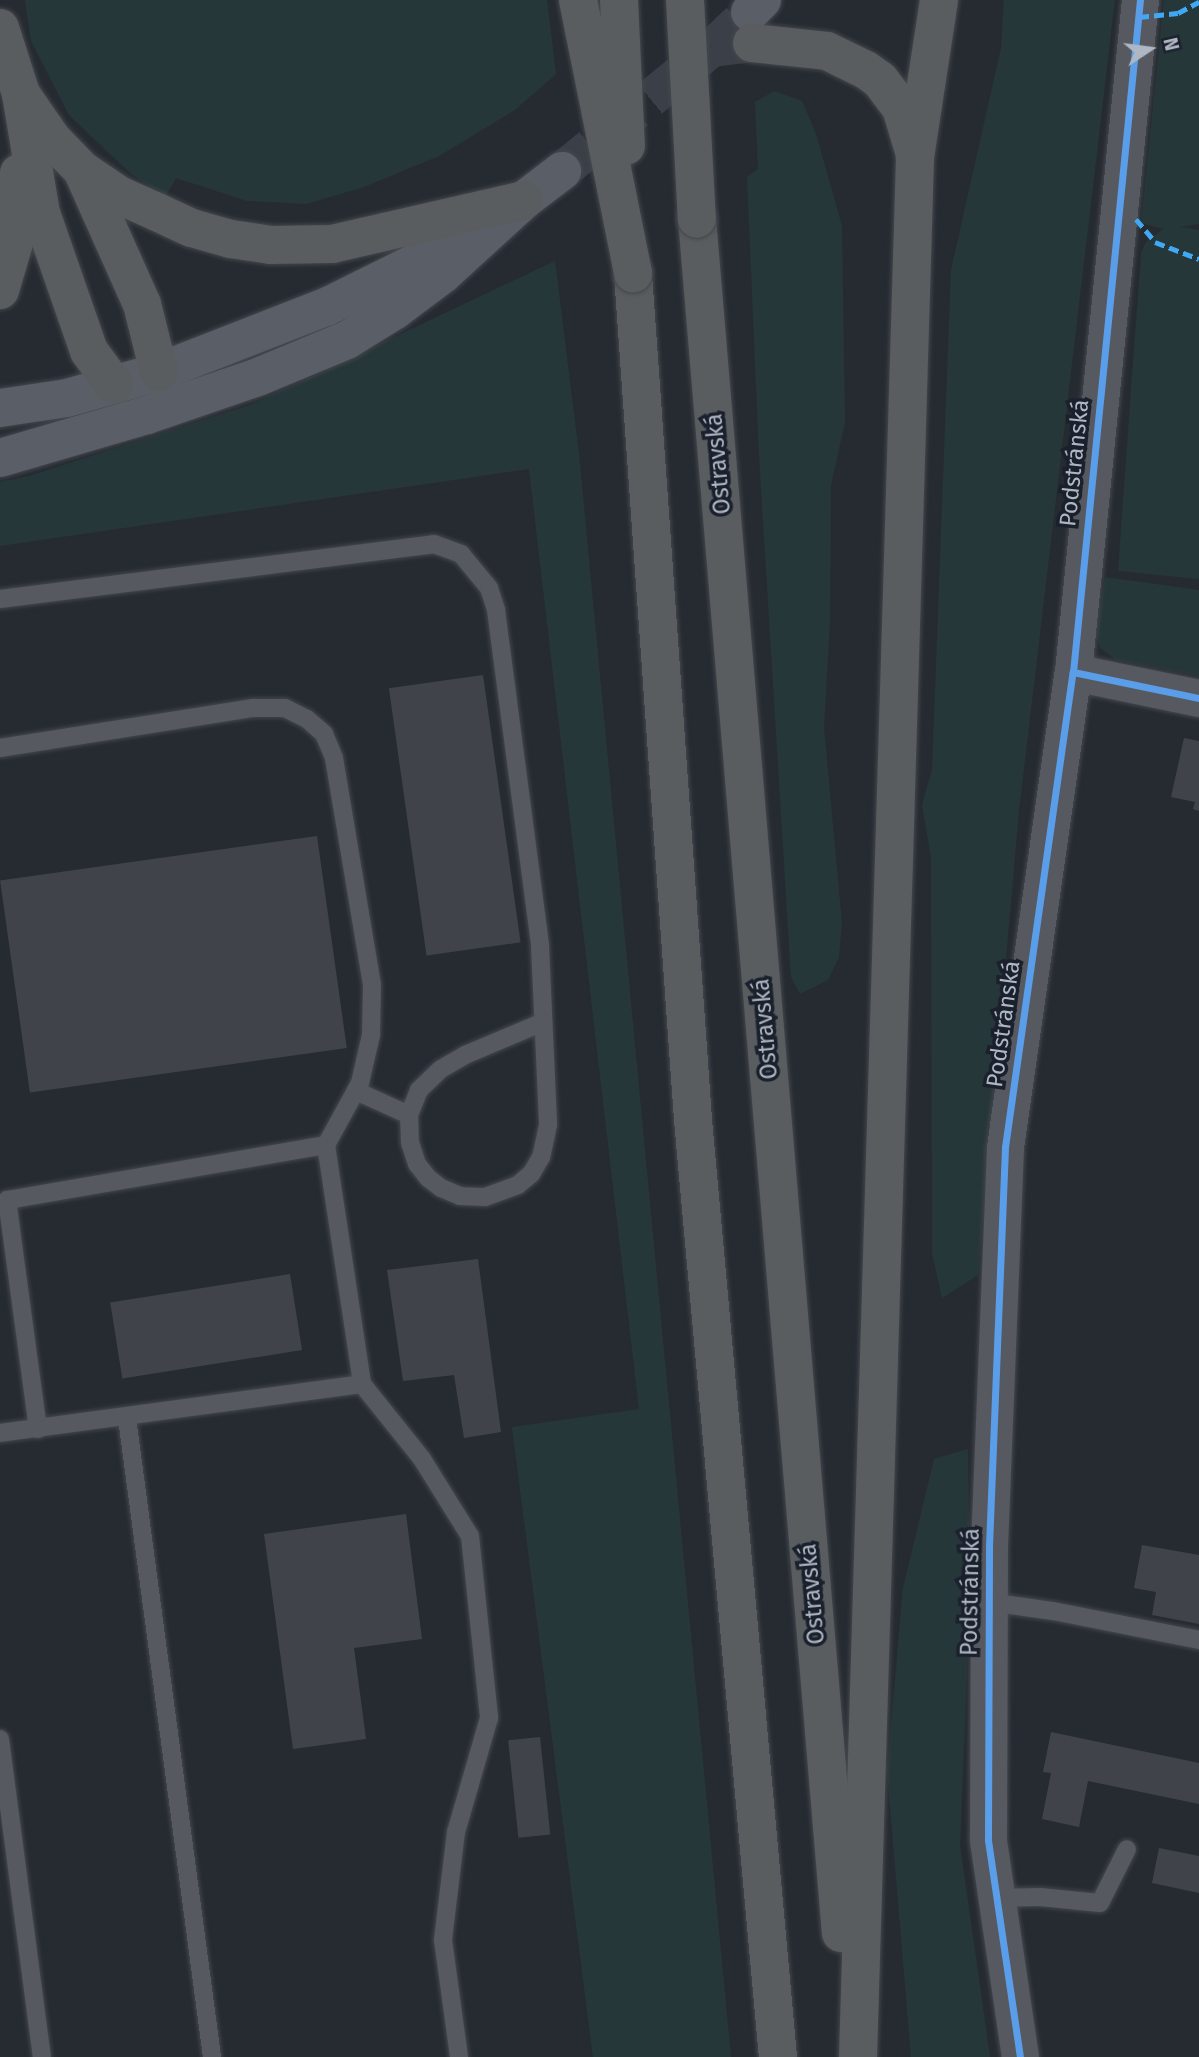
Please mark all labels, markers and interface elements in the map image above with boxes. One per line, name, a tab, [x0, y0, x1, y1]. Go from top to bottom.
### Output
north arrow	[1115, 14, 1185, 84]
text: N	[1158, 35, 1184, 53]
street label: Podstránská	[1054, 398, 1094, 528]
street label: Ostravská	[700, 412, 736, 516]
street label: Podstránská	[980, 959, 1026, 1089]
street label: Ostravská	[747, 977, 783, 1081]
street label: Podstránská	[955, 1528, 985, 1656]
street label: Ostravská	[794, 1542, 830, 1646]

